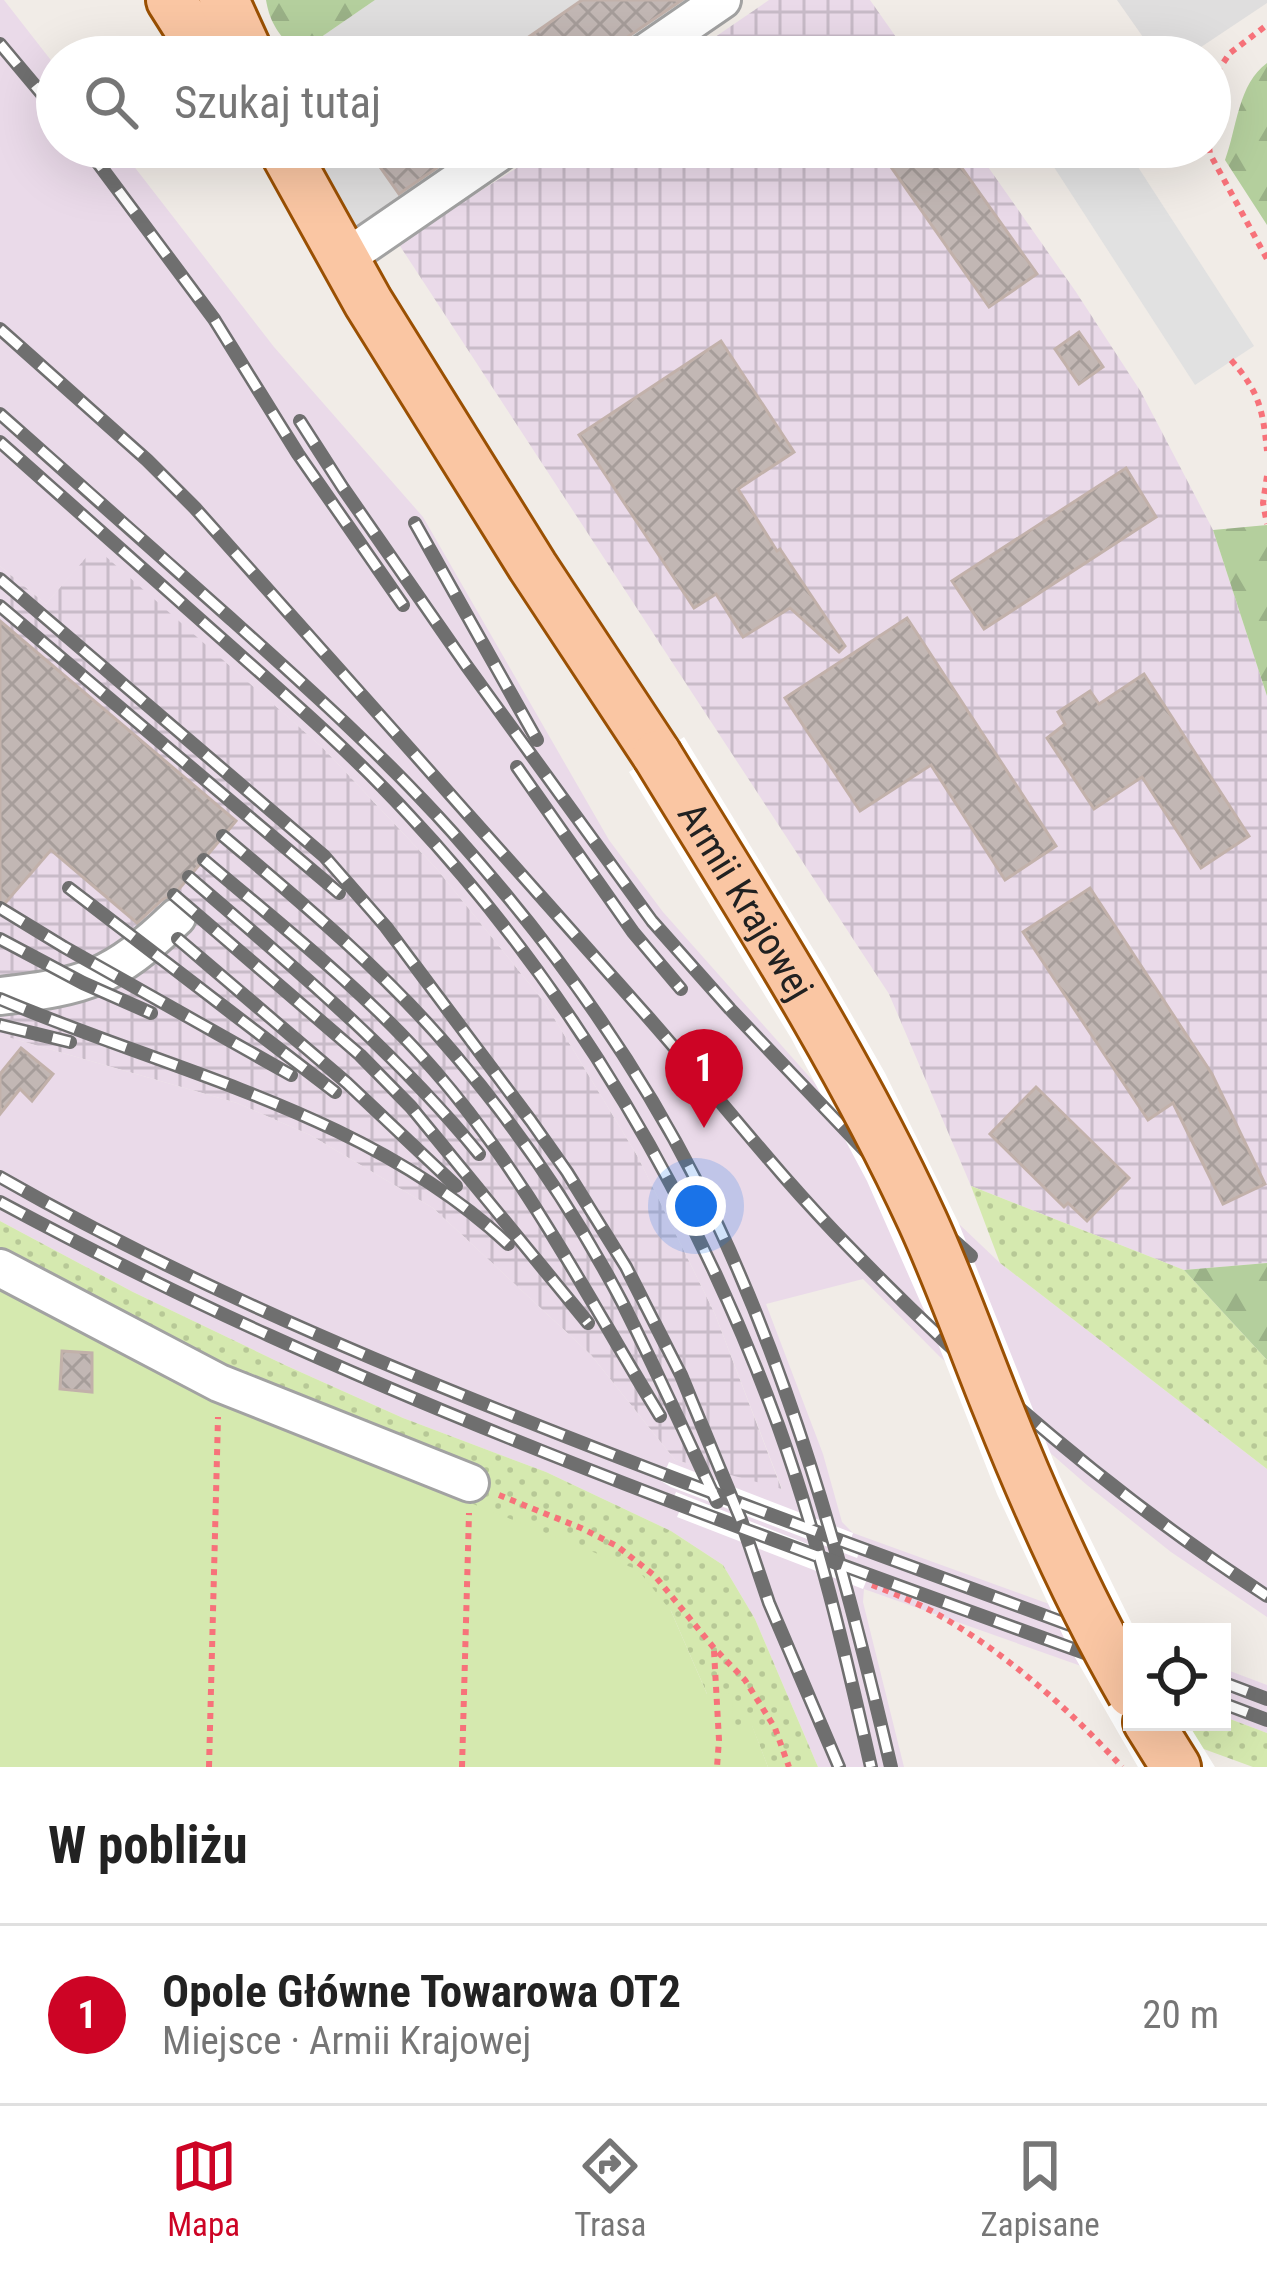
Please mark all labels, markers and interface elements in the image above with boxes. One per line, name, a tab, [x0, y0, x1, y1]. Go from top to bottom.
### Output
search box	[36, 36, 1231, 168]
icon: search	[78, 69, 144, 135]
text: Szukaj tutaj	[174, 76, 381, 129]
street label: Armii Krajowej	[668, 794, 823, 1008]
pin: 1	[665, 1029, 743, 1128]
your location	[666, 1176, 726, 1236]
map controls	[1123, 1623, 1231, 1731]
button: locate	[1123, 1623, 1231, 1731]
text: W pobliżu	[48, 1816, 248, 1875]
text: Opole Główne Towarowa OT2	[162, 1965, 681, 2018]
text: 1	[77, 1992, 97, 2038]
text: 20 m	[1142, 1992, 1219, 2038]
text: Miejsce · Armii Krajowej	[162, 2018, 531, 2064]
tab: Mapa	[167, 2133, 240, 2244]
tab: Trasa	[574, 2133, 646, 2244]
tab: Zapisane	[981, 2133, 1100, 2244]

